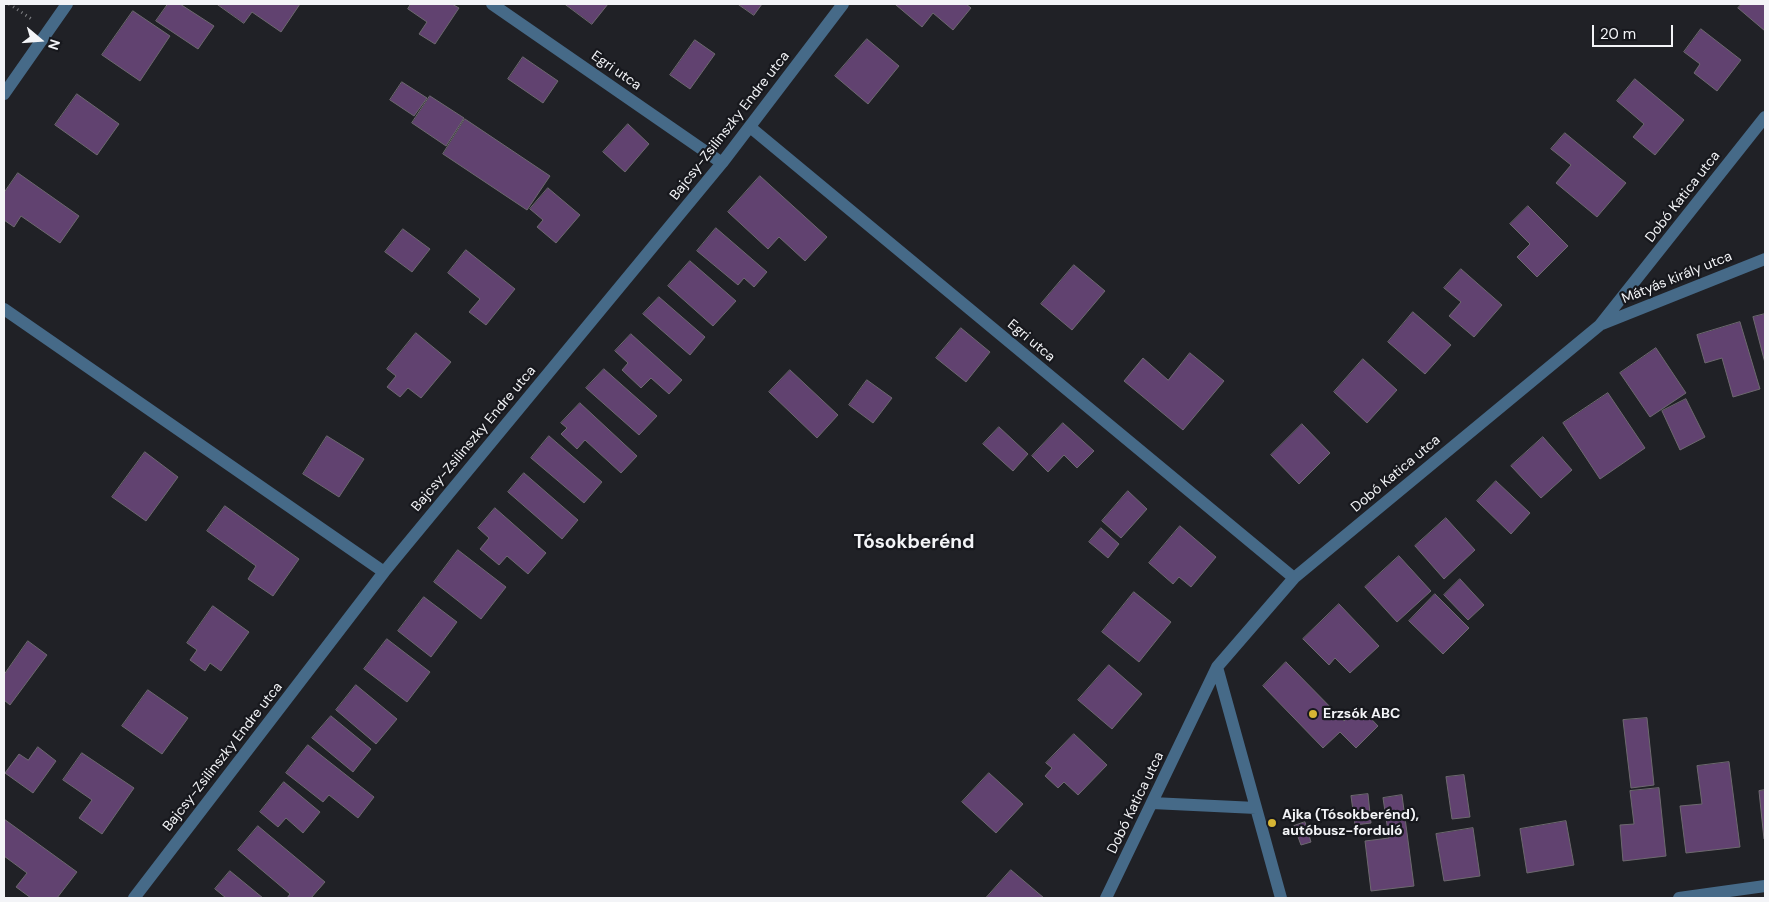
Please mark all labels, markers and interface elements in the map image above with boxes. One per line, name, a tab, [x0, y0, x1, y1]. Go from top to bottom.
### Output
north arrow	[15, 15, 65, 65]
scale bar	[1594, 15, 1675, 47]
text: 20 m	[1600, 24, 1636, 44]
text: N	[44, 37, 64, 52]
street label: Egri utca	[588, 48, 644, 94]
street label: Bajcsy-Zsilinszky Endre utca	[667, 48, 793, 204]
street label: Dobó Katica utca	[1642, 148, 1724, 246]
street label: Mátyás király utca	[1620, 248, 1734, 308]
street label: Egri utca	[1004, 316, 1058, 366]
street label: Bajcsy-Zsilinszky Endre utca	[408, 363, 540, 515]
street label: Dobó Katica utca	[1348, 432, 1444, 516]
district label: Tósokberénd	[853, 532, 975, 554]
street label: Bajcsy-Zsilinszky Endre utca	[160, 679, 286, 835]
place label: Erzsók ABC	[1323, 706, 1400, 722]
marker: Erzsók ABC	[1307, 708, 1319, 720]
street label: Dobó Katica utca	[1104, 749, 1168, 857]
place label: Ajka (Tósokberénd), autóbusz-forduló	[1282, 807, 1419, 840]
marker: Ajka (Tósokberénd), autóbusz-forduló	[1266, 817, 1278, 829]

